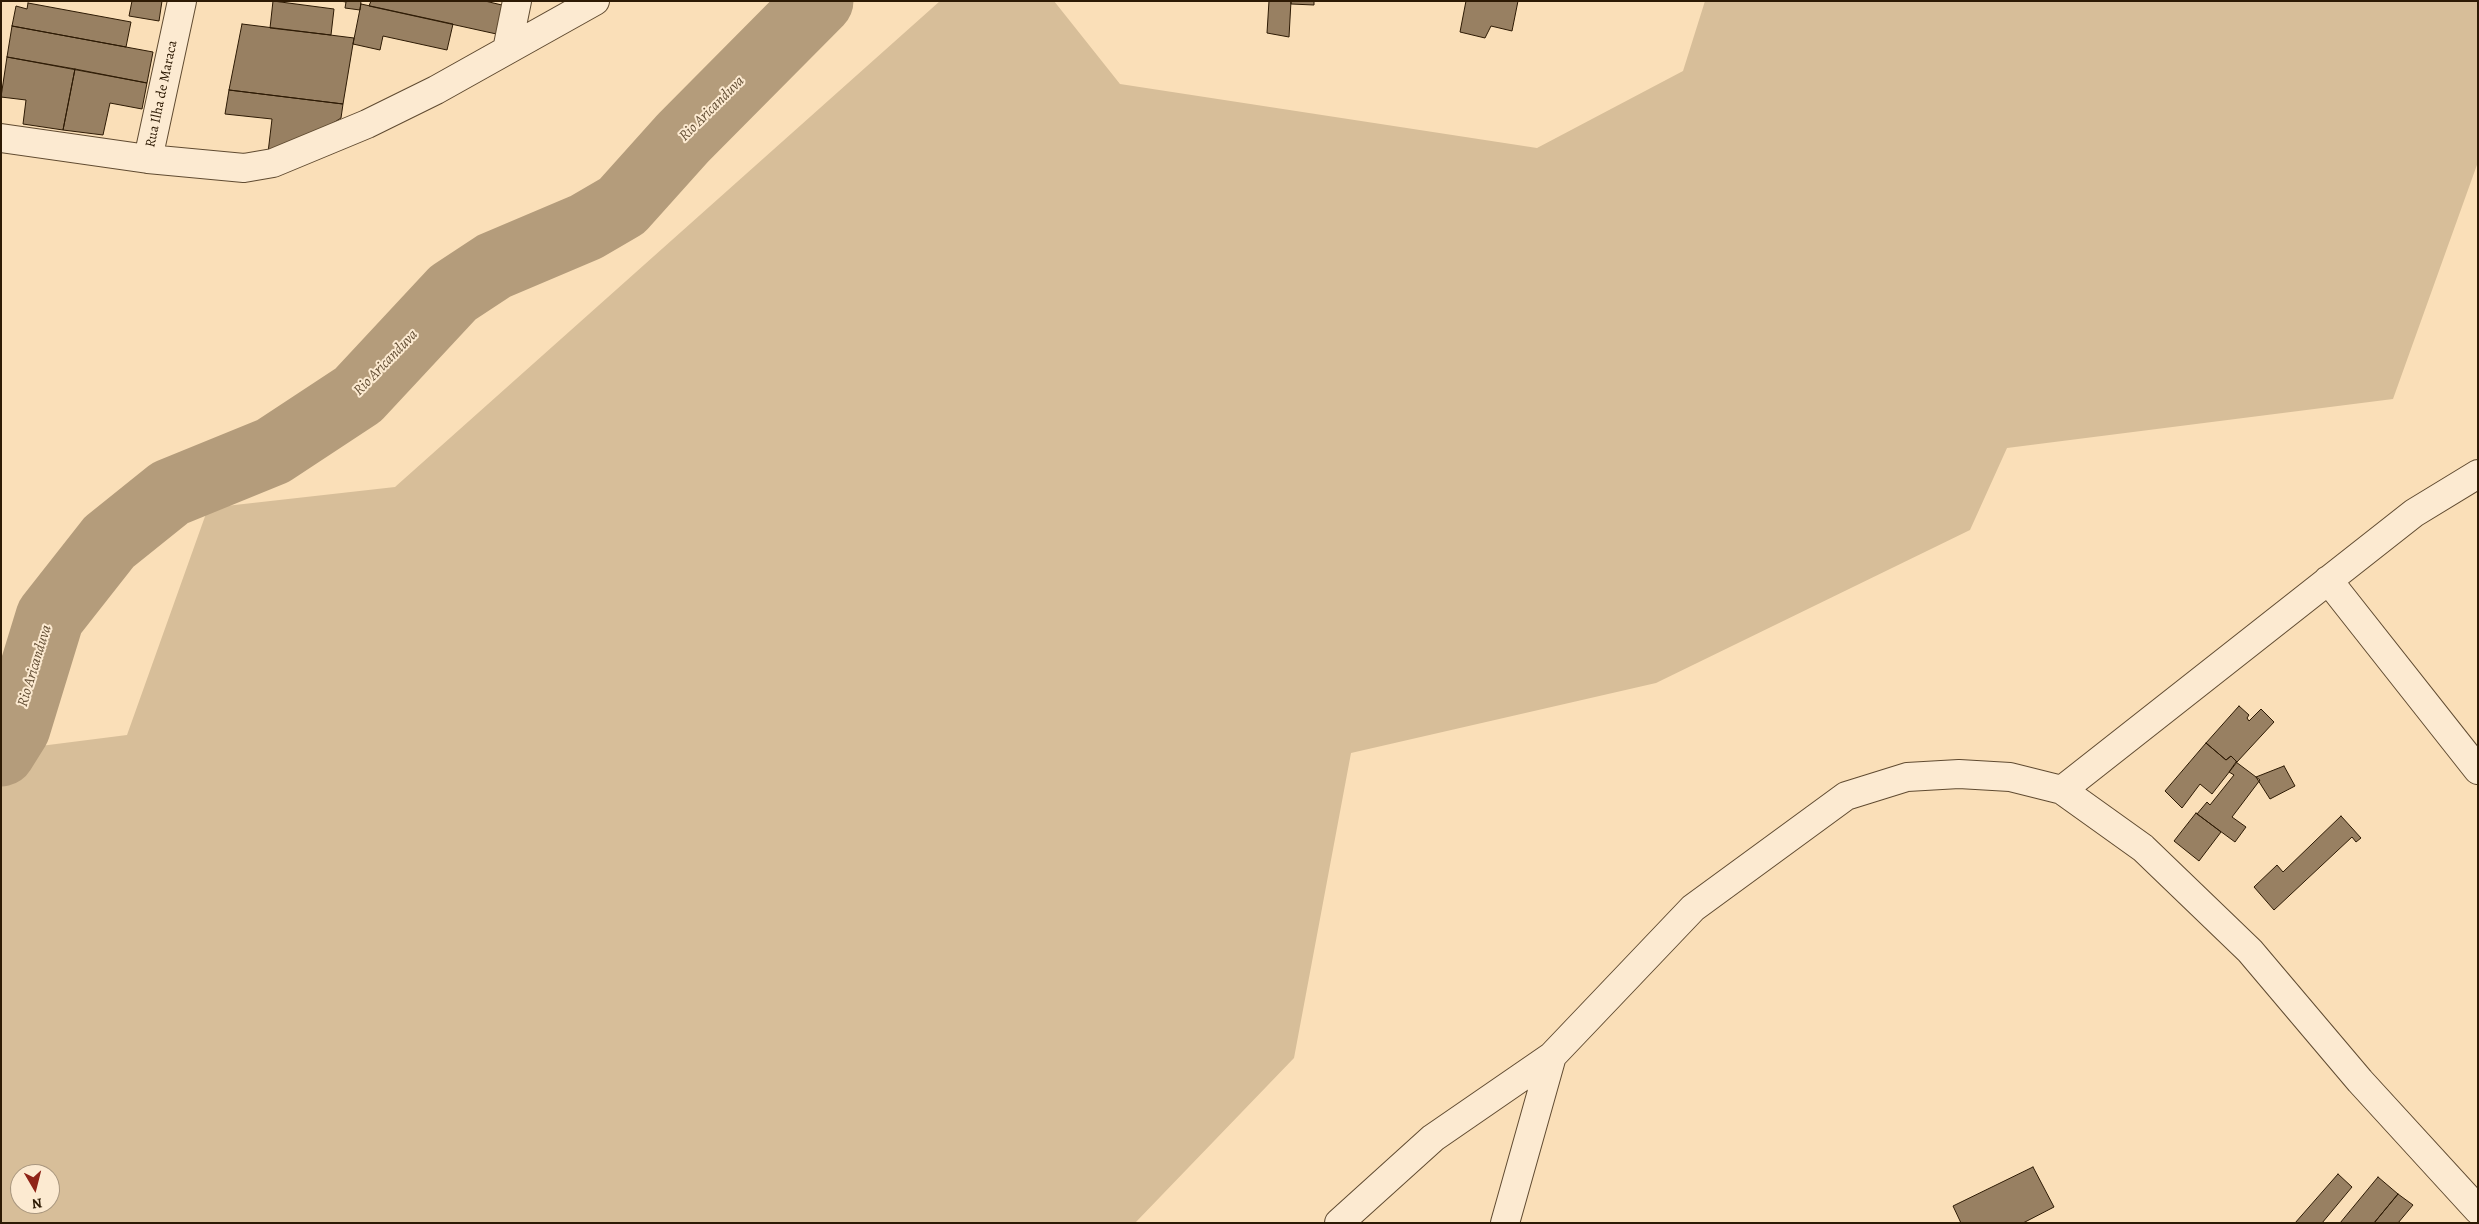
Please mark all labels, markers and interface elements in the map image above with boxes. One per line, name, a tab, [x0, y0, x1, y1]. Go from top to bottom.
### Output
street label: Rua Ilha de Maraca	[142, 39, 182, 149]
water label: Rio Aricanduva	[676, 73, 748, 145]
water label: Rio Aricanduva	[350, 326, 422, 400]
water label: Rio Aricanduva	[14, 623, 56, 709]
north arrow	[10, 1164, 60, 1214]
text: N	[31, 1193, 43, 1213]

